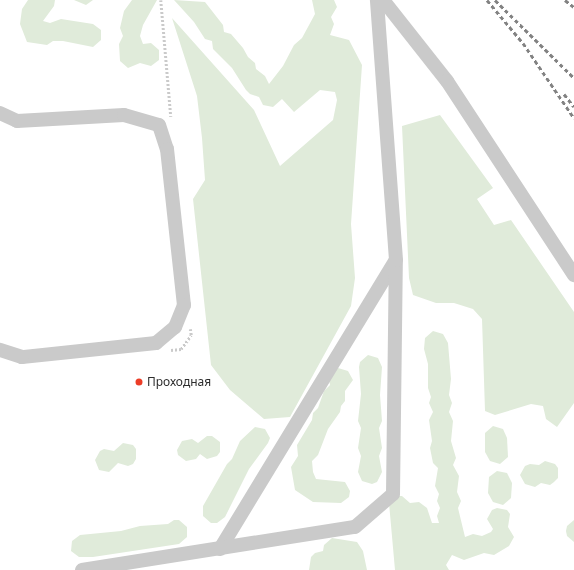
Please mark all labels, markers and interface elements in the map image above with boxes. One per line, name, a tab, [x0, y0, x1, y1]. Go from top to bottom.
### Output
place label: Проходная	[147, 375, 211, 389]
marker: Проходная	[134, 377, 144, 387]

